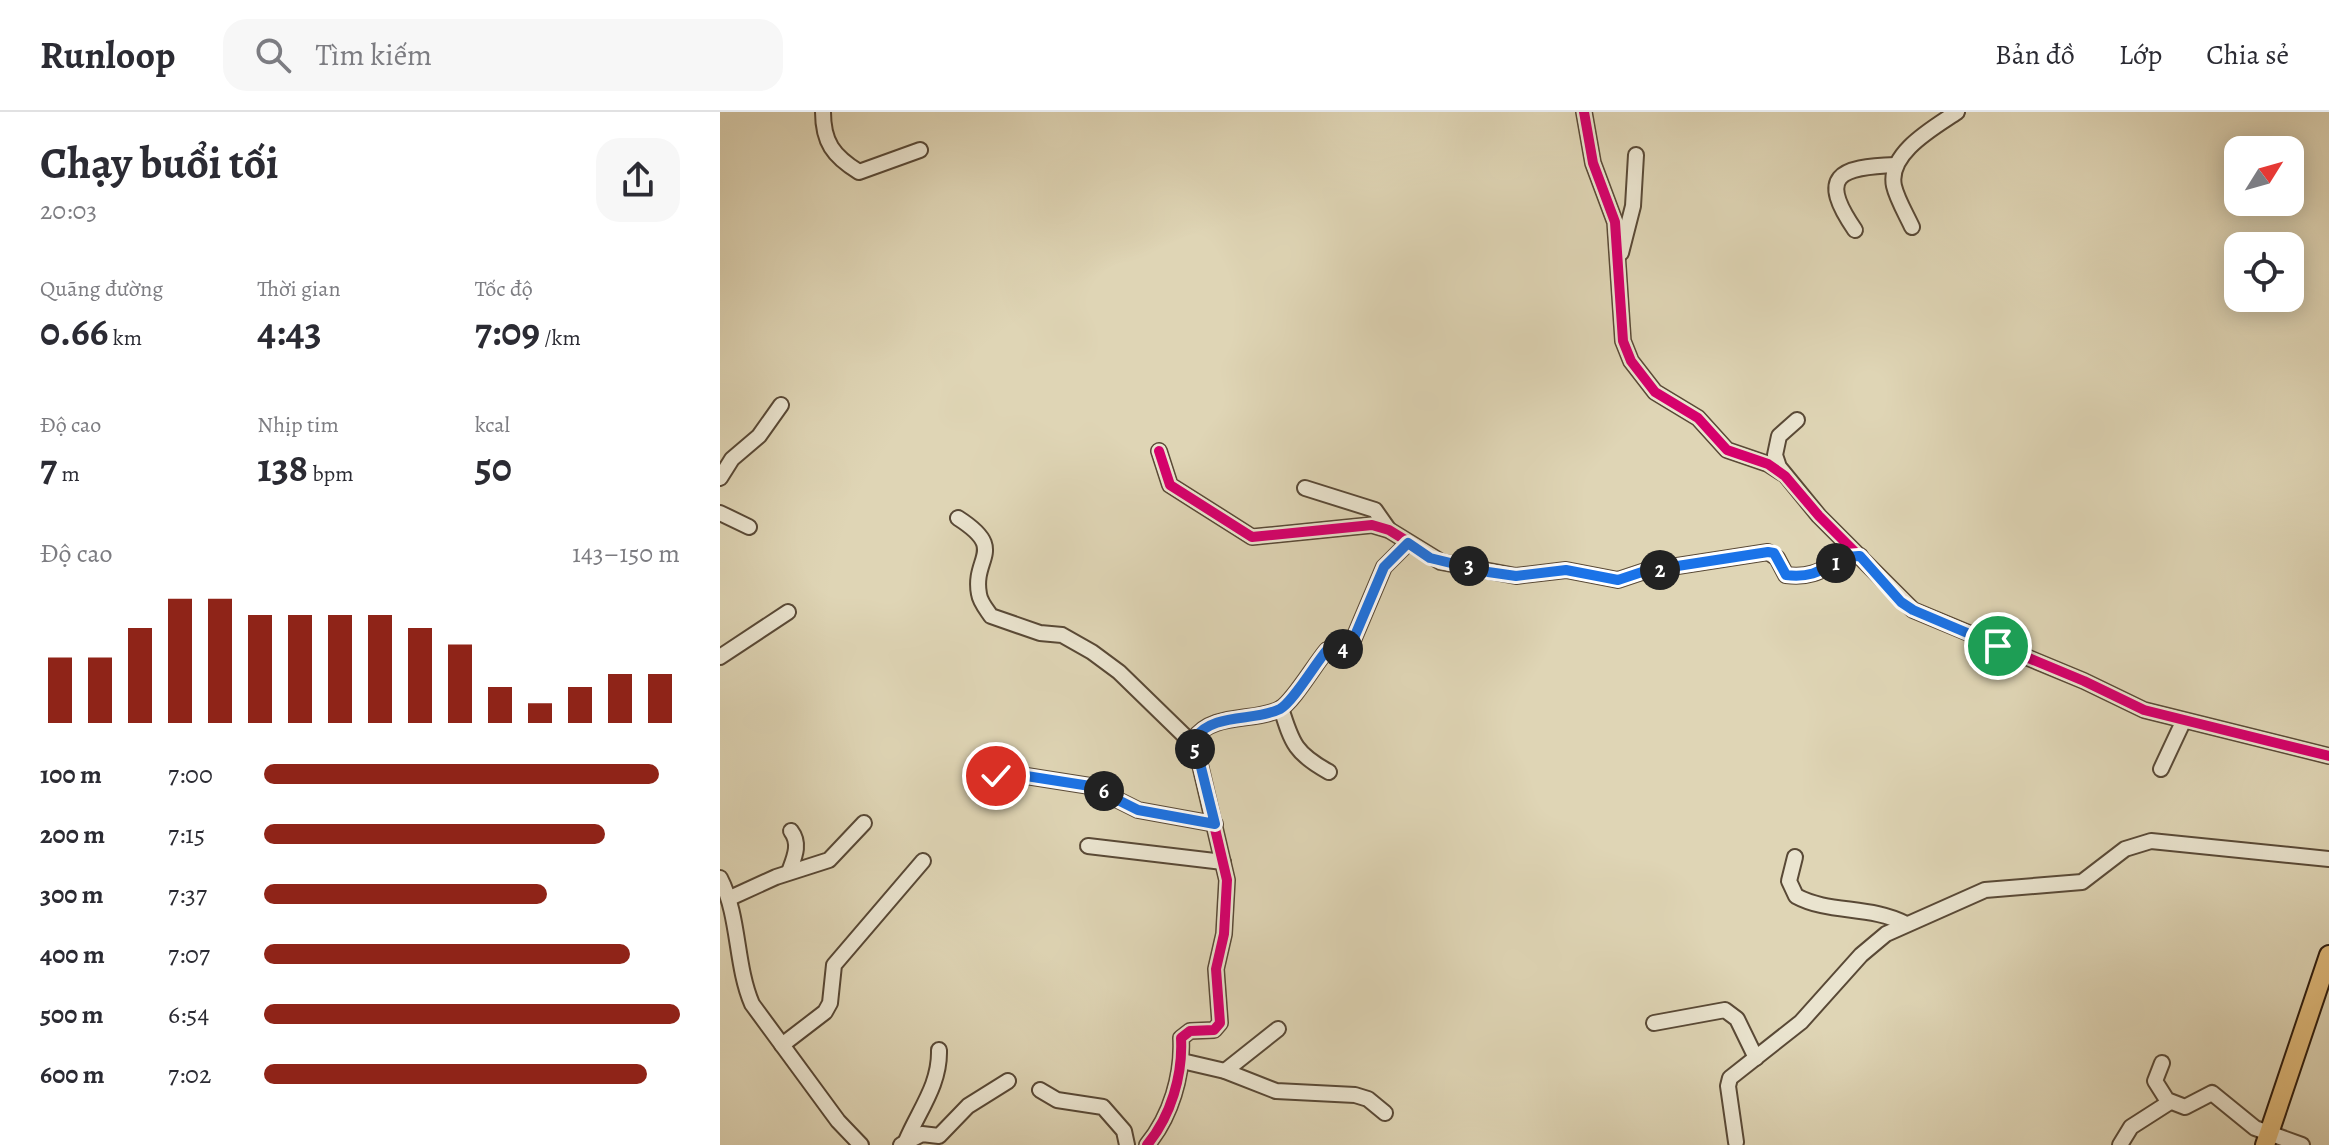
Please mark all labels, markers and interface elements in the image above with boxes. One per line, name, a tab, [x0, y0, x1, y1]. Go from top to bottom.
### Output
search box	[223, 19, 783, 91]
text: Runloop	[40, 29, 175, 81]
icon: search	[251, 33, 295, 77]
text: Tìm kiếm	[315, 35, 432, 75]
text: Bản đồ	[1995, 36, 2075, 74]
text: Lớp	[2119, 36, 2162, 74]
text: Chia sẻ	[2206, 36, 2289, 74]
text: Chạy buổi tối	[40, 133, 279, 193]
north arrow	[2224, 136, 2304, 216]
map controls	[2224, 136, 2304, 312]
button: share	[596, 138, 680, 222]
text: 20:03	[40, 193, 97, 228]
button: locate	[2224, 232, 2304, 312]
text: Quãng đường	[40, 274, 163, 304]
text: Thời gian	[257, 274, 341, 304]
text: Tốc độ	[475, 274, 533, 304]
text: 0.66	[40, 304, 108, 359]
text: 4:43	[257, 304, 322, 359]
text: 7:09	[475, 304, 540, 359]
text: km	[108, 323, 142, 353]
text: /km	[540, 323, 581, 353]
text: Độ cao	[40, 410, 101, 440]
text: Nhịp tim	[257, 410, 339, 440]
text: kcal	[475, 410, 510, 440]
text: 7	[40, 440, 57, 495]
text: 138	[257, 440, 308, 495]
text: 50	[475, 440, 512, 495]
text: m	[57, 459, 80, 489]
text: bpm	[308, 459, 354, 489]
text: Độ cao	[40, 536, 112, 571]
text: 143–150 m	[572, 536, 680, 571]
pin: 1	[1816, 543, 1856, 583]
pin: 3	[1449, 546, 1489, 586]
text: 1	[1832, 548, 1840, 578]
pin: 2	[1640, 550, 1680, 590]
text: 3	[1464, 551, 1474, 581]
text: 2	[1655, 555, 1665, 585]
pin	[1964, 612, 2032, 680]
icon: arrive	[1976, 624, 2020, 668]
pin: 4	[1323, 629, 1363, 669]
text: 4	[1338, 634, 1348, 664]
pin: 5	[1175, 729, 1215, 769]
text: 5	[1190, 734, 1200, 764]
pin	[962, 742, 1030, 810]
icon: check	[974, 754, 1018, 798]
text: 100 m	[40, 757, 102, 792]
text: 7:00	[168, 757, 213, 792]
pin: 6	[1084, 771, 1124, 811]
text: 6	[1099, 776, 1109, 806]
text: 200 m	[40, 817, 105, 852]
text: 7:15	[168, 817, 205, 852]
text: 300 m	[40, 877, 104, 912]
text: 7:37	[168, 877, 207, 912]
text: 400 m	[40, 937, 105, 972]
text: 7:07	[168, 937, 210, 972]
text: 500 m	[40, 997, 104, 1032]
text: 6:54	[168, 997, 209, 1032]
text: 600 m	[40, 1057, 105, 1092]
text: 7:02	[168, 1057, 211, 1092]

